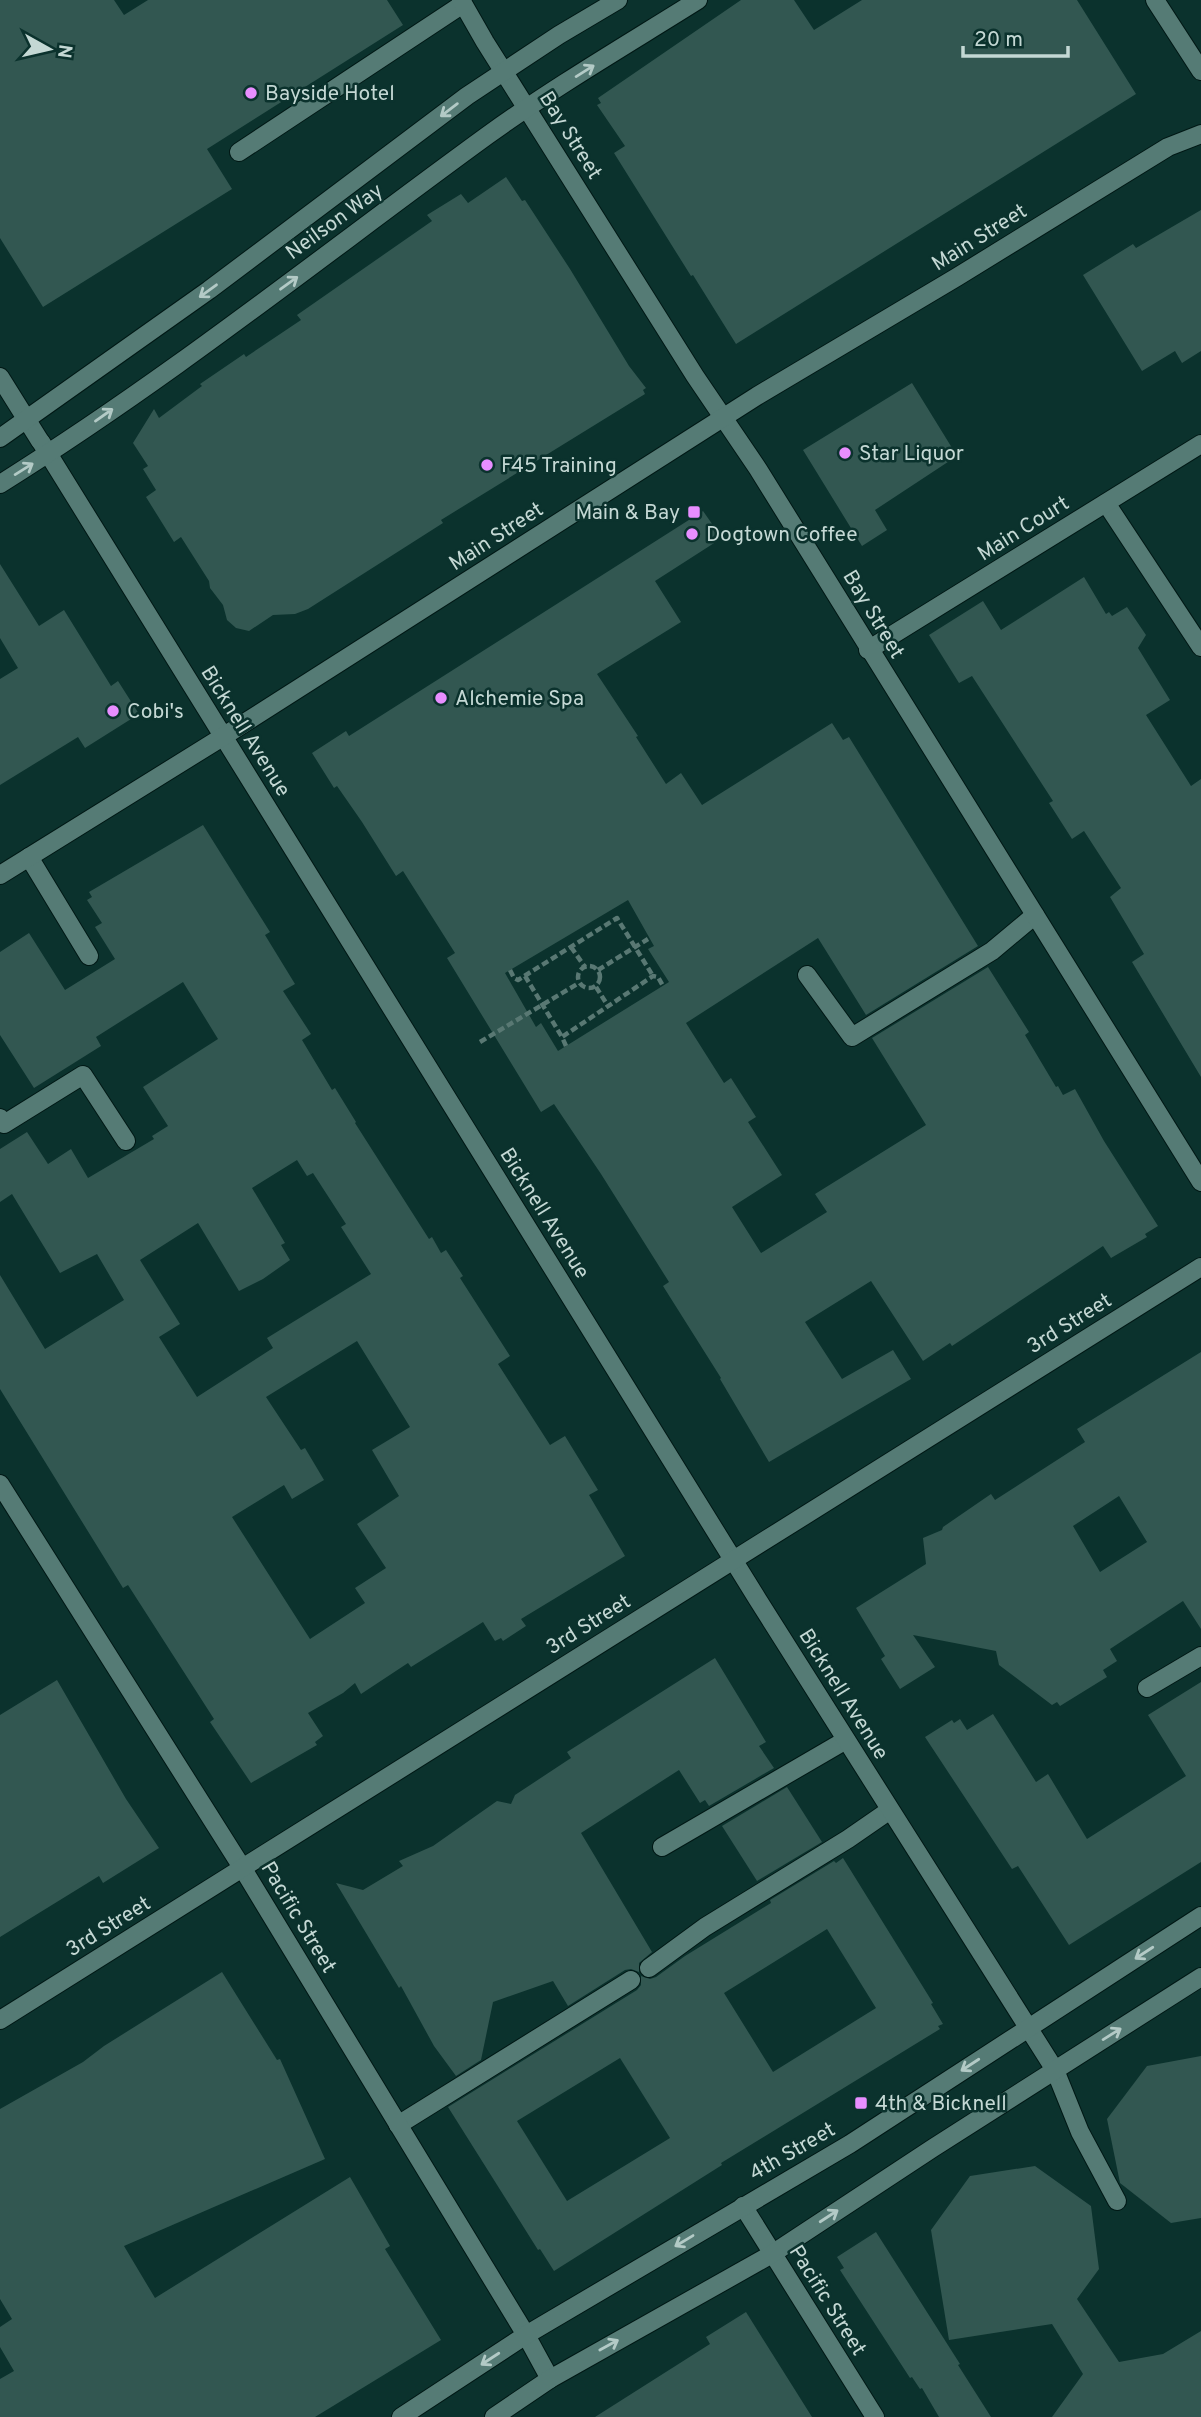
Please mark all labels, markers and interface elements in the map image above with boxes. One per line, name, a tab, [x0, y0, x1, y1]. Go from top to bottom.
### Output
north arrow	[14, 14, 84, 84]
scale bar	[963, 14, 1068, 58]
text: 20 m	[974, 27, 1023, 54]
text: N	[51, 43, 77, 60]
one-way arrow	[575, 63, 595, 77]
place label: Bayside Hotel	[265, 81, 395, 108]
marker: Bayside Hotel	[243, 85, 259, 101]
street label: Bay Street	[532, 87, 607, 185]
one-way arrow	[439, 102, 458, 117]
street label: Neilson Way	[281, 178, 389, 267]
street label: Main Street	[927, 198, 1032, 278]
one-way arrow	[280, 275, 298, 290]
one-way arrow	[199, 284, 218, 298]
one-way arrow	[94, 408, 113, 422]
place label: Star Liquor	[859, 441, 964, 468]
marker: Star Liquor	[837, 445, 853, 461]
place label: F45 Training	[501, 453, 617, 480]
marker: F45 Training	[479, 457, 495, 473]
one-way arrow	[14, 461, 33, 476]
street label: Main Court	[973, 490, 1075, 568]
street label: Main Street	[445, 497, 549, 578]
place label: Main & Bay	[575, 500, 680, 527]
marker: Main & Bay	[686, 504, 702, 520]
place label: Dogtown Coffee	[706, 522, 858, 549]
marker: Dogtown Coffee	[684, 526, 700, 542]
street label: Bay Street	[836, 565, 910, 664]
street label: Bicknell Avenue	[194, 661, 296, 802]
place label: Alchemie Spa	[455, 686, 584, 713]
marker: Alchemie Spa	[433, 690, 449, 706]
place label: Cobi's	[127, 699, 184, 726]
marker: Cobi's	[105, 703, 121, 719]
street label: Bicknell Avenue	[493, 1143, 595, 1284]
street label: 3rd Street	[1022, 1288, 1117, 1361]
street label: 3rd Street	[541, 1589, 636, 1662]
street label: Bicknell Avenue	[792, 1624, 894, 1765]
street label: Pacific Street	[254, 1857, 342, 1979]
street label: 3rd Street	[61, 1891, 156, 1964]
one-way arrow	[1134, 1947, 1154, 1961]
one-way arrow	[1102, 2026, 1122, 2040]
one-way arrow	[961, 2058, 980, 2072]
place label: 4th & Bicknell	[875, 2091, 1007, 2118]
marker: 4th & Bicknell	[853, 2095, 869, 2111]
street label: 4th Street	[745, 2117, 841, 2188]
one-way arrow	[819, 2209, 839, 2223]
one-way arrow	[675, 2234, 695, 2248]
street label: Pacific Street	[782, 2240, 871, 2361]
one-way arrow	[599, 2338, 619, 2352]
one-way arrow	[480, 2352, 500, 2366]

